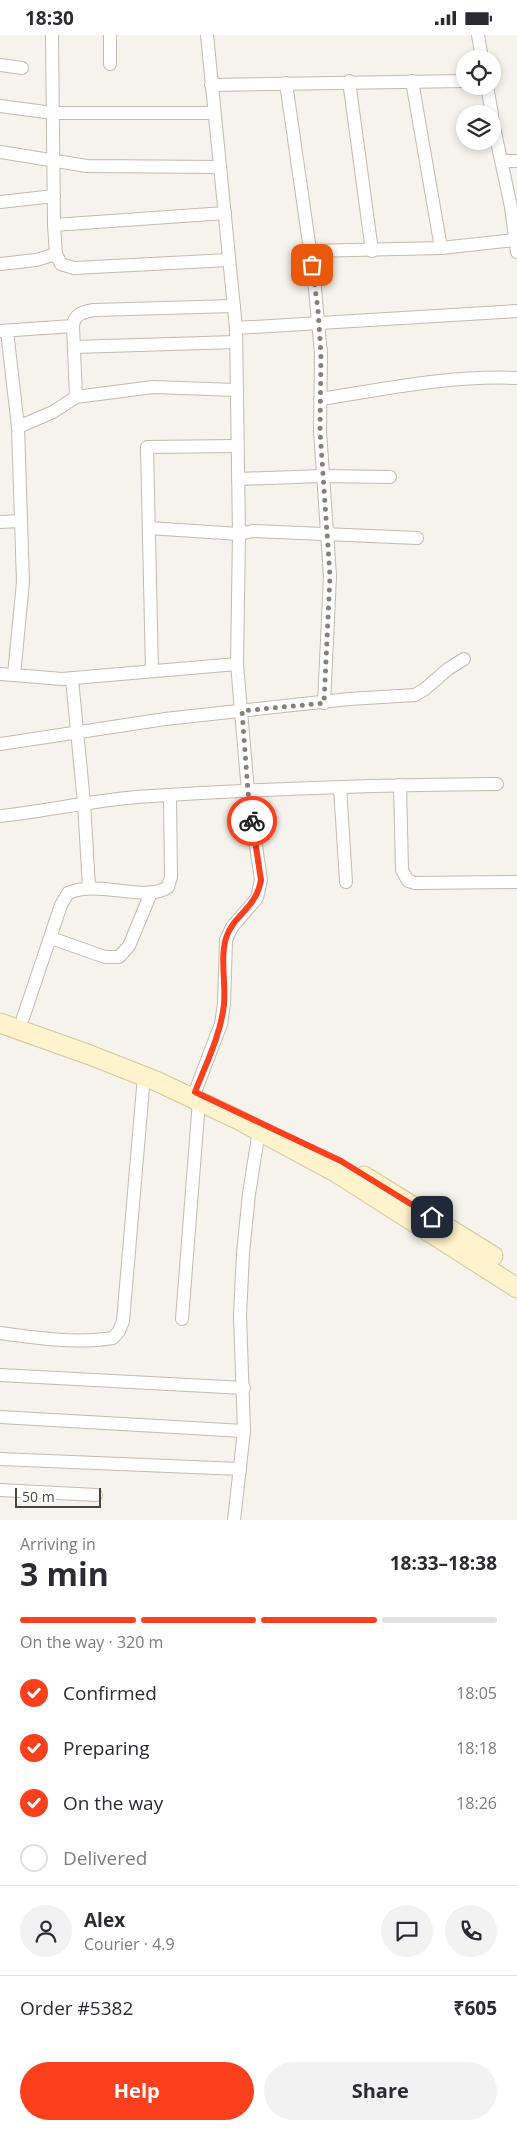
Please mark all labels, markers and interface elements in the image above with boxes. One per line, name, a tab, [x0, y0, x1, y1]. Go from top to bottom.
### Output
text: 18:30	[25, 5, 74, 31]
map controls	[456, 50, 501, 150]
button: locate	[456, 50, 501, 95]
button: layers	[456, 105, 501, 150]
pin	[291, 244, 333, 286]
icon: bag	[298, 251, 326, 279]
courier	[227, 796, 277, 846]
icon: bike	[238, 807, 266, 835]
pin	[411, 1196, 453, 1238]
icon: home	[418, 1203, 446, 1231]
scale bar	[15, 1485, 101, 1508]
text: 50 m	[22, 1487, 55, 1506]
text: Arriving in	[20, 1533, 96, 1555]
text: 18:33–18:38	[390, 1550, 497, 1576]
text: 3 min	[20, 1552, 109, 1595]
text: On the way · 320 m	[20, 1631, 163, 1653]
icon: check	[20, 1679, 48, 1707]
text: Confirmed	[63, 1680, 157, 1706]
text: 18:05	[456, 1682, 497, 1704]
icon: check	[20, 1734, 48, 1762]
text: Preparing	[63, 1735, 150, 1761]
text: 18:18	[456, 1737, 497, 1759]
icon: check	[20, 1789, 48, 1817]
text: On the way	[63, 1790, 163, 1816]
text: 18:26	[456, 1792, 497, 1814]
text: Delivered	[63, 1845, 147, 1871]
button: person	[20, 1905, 72, 1957]
button: chat	[381, 1905, 433, 1957]
button: phone	[445, 1905, 497, 1957]
text: Alex	[84, 1907, 125, 1933]
text: Courier · 4.9	[84, 1933, 175, 1955]
text: Order #5382	[20, 1995, 133, 2021]
text: ₹605	[454, 1995, 497, 2021]
button: Help	[20, 2062, 254, 2120]
button: Share	[264, 2062, 497, 2120]

